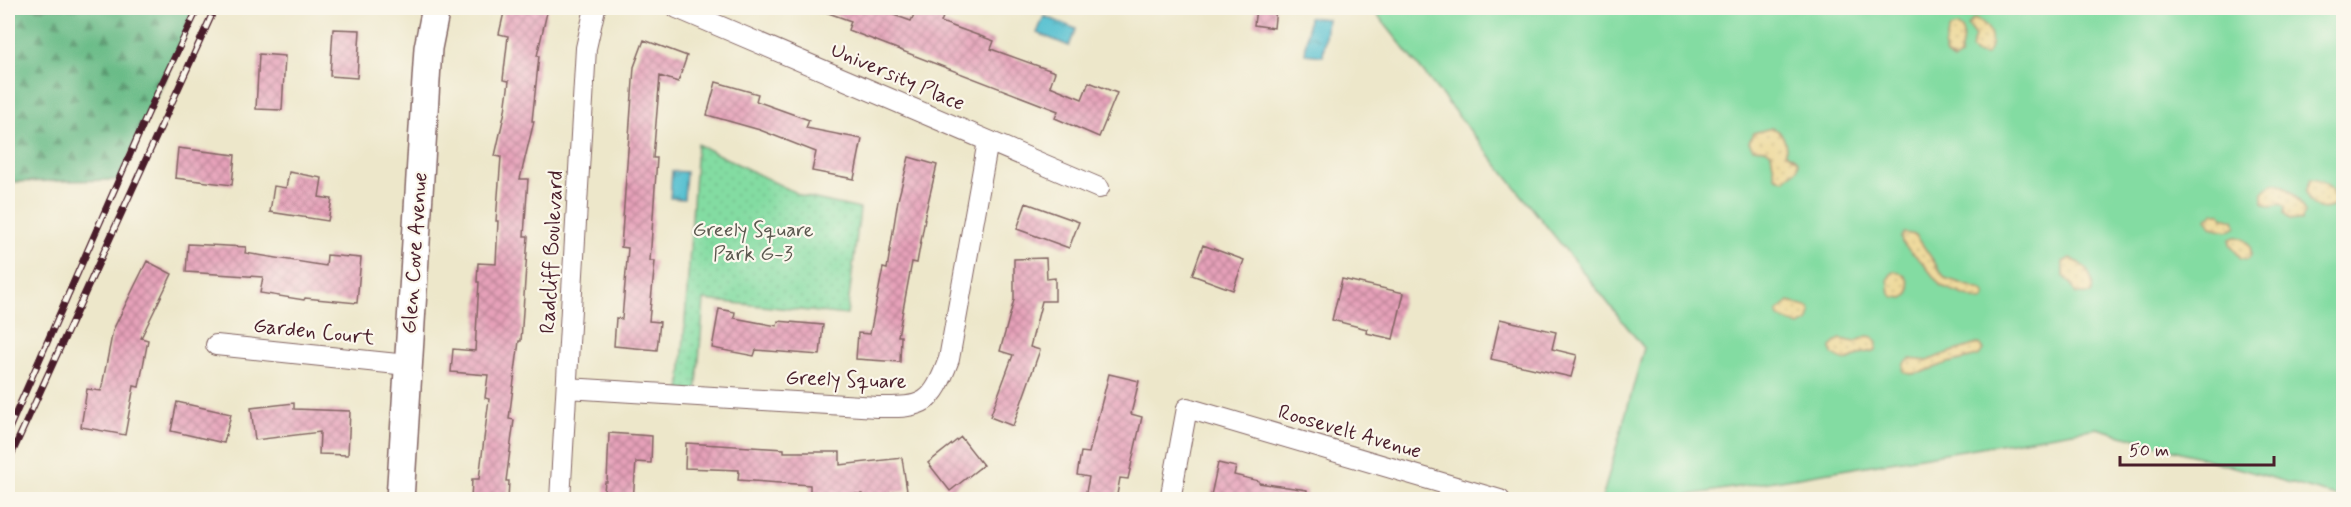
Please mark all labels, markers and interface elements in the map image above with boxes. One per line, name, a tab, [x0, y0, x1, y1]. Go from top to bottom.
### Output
street label: University Place	[826, 36, 969, 118]
street label: Radcliff Boulevard	[534, 170, 570, 334]
street label: Glen Cove Avenue	[395, 171, 435, 335]
park label: Greely Square Park G-3	[692, 216, 814, 268]
street label: Garden Court	[252, 312, 377, 352]
street label: Greely Square	[785, 364, 907, 396]
street label: Roosevelt Avenue	[1275, 398, 1425, 466]
scale bar	[2120, 429, 2274, 467]
text: 50 m	[2129, 439, 2169, 463]

